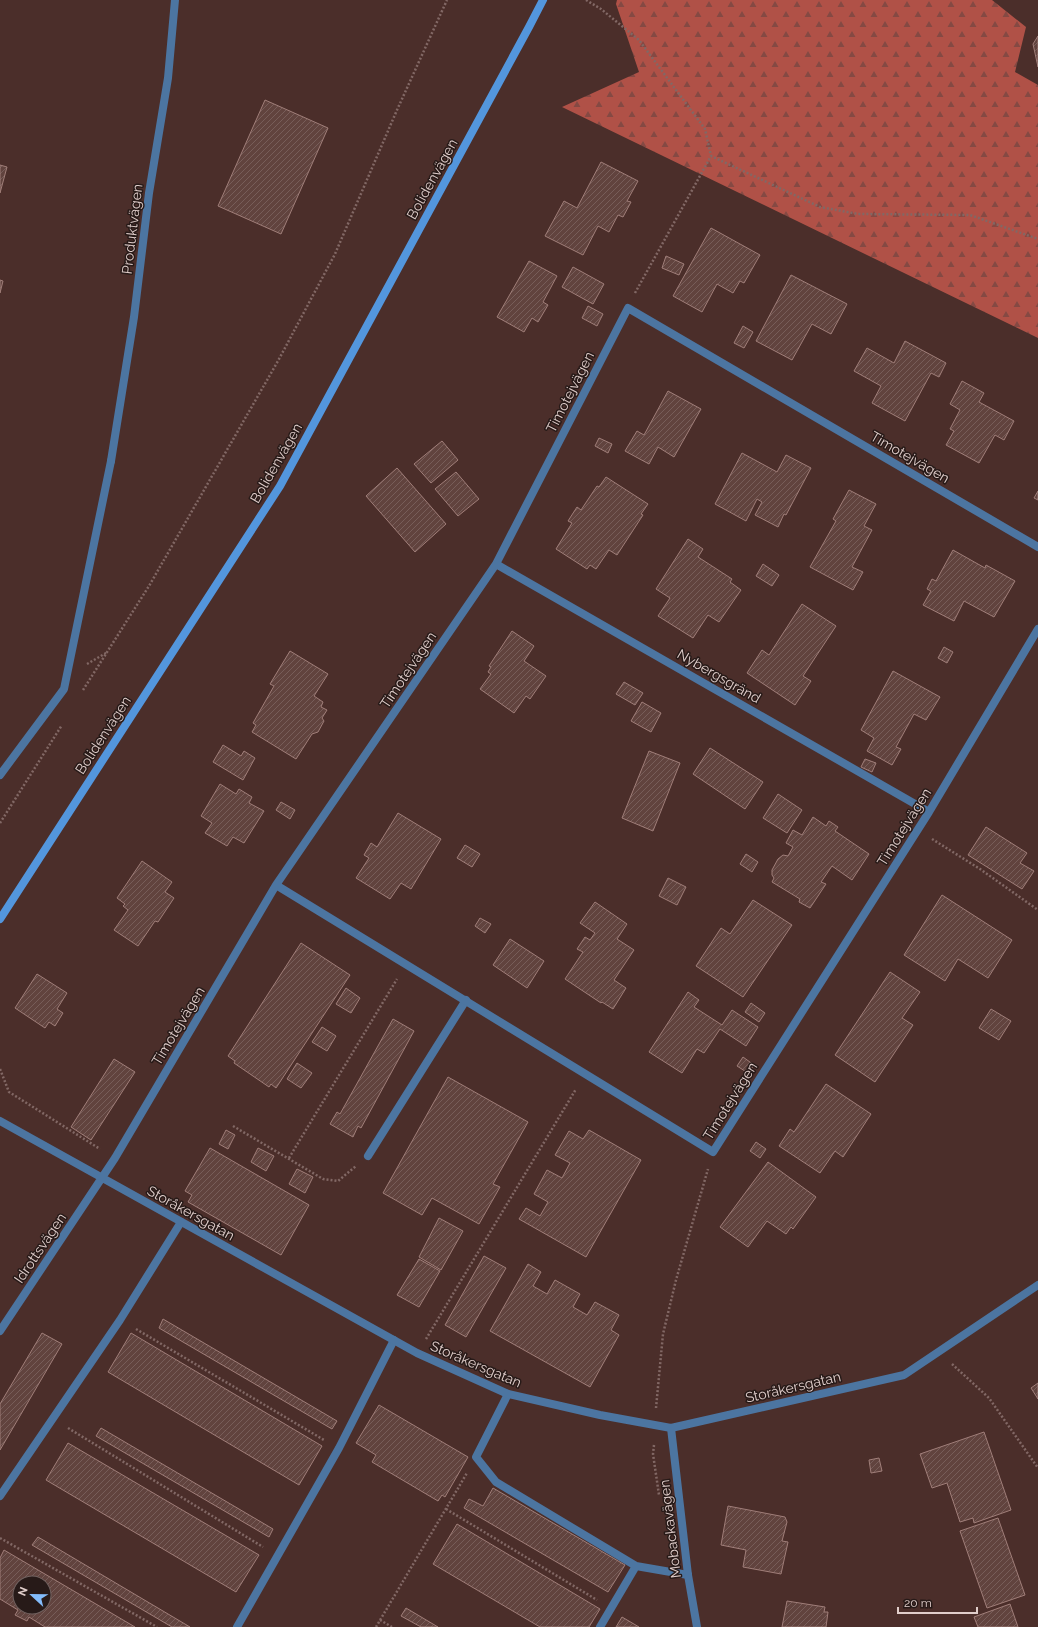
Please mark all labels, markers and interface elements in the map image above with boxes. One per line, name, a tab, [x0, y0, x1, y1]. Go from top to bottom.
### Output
street label: Bolidenvägen	[403, 136, 461, 222]
street label: Produktvägen	[119, 183, 145, 275]
street label: Timotejvägen	[543, 349, 597, 435]
street label: Bolidenvägen	[247, 420, 305, 506]
street label: Timotejvägen	[868, 428, 952, 486]
street label: Timotejvägen	[377, 629, 439, 711]
street label: Nybergsgränd	[675, 646, 763, 706]
street label: Bolidenvägen	[72, 693, 134, 777]
street label: Timotejvägen	[874, 785, 934, 869]
street label: Timotejvägen	[148, 984, 208, 1068]
street label: Timotejvägen	[700, 1059, 760, 1143]
street label: Storåkersgatan	[145, 1182, 237, 1244]
street label: Idrottsvägen	[11, 1210, 69, 1286]
street label: Storåkersgatan	[428, 1338, 524, 1390]
street label: Storåkersgatan	[744, 1368, 842, 1406]
street label: Mobackavägen	[656, 1479, 684, 1579]
north arrow	[12, 1575, 52, 1615]
text: N	[16, 1585, 31, 1598]
scale bar	[898, 1589, 977, 1615]
text: 20 m	[904, 1596, 932, 1610]

